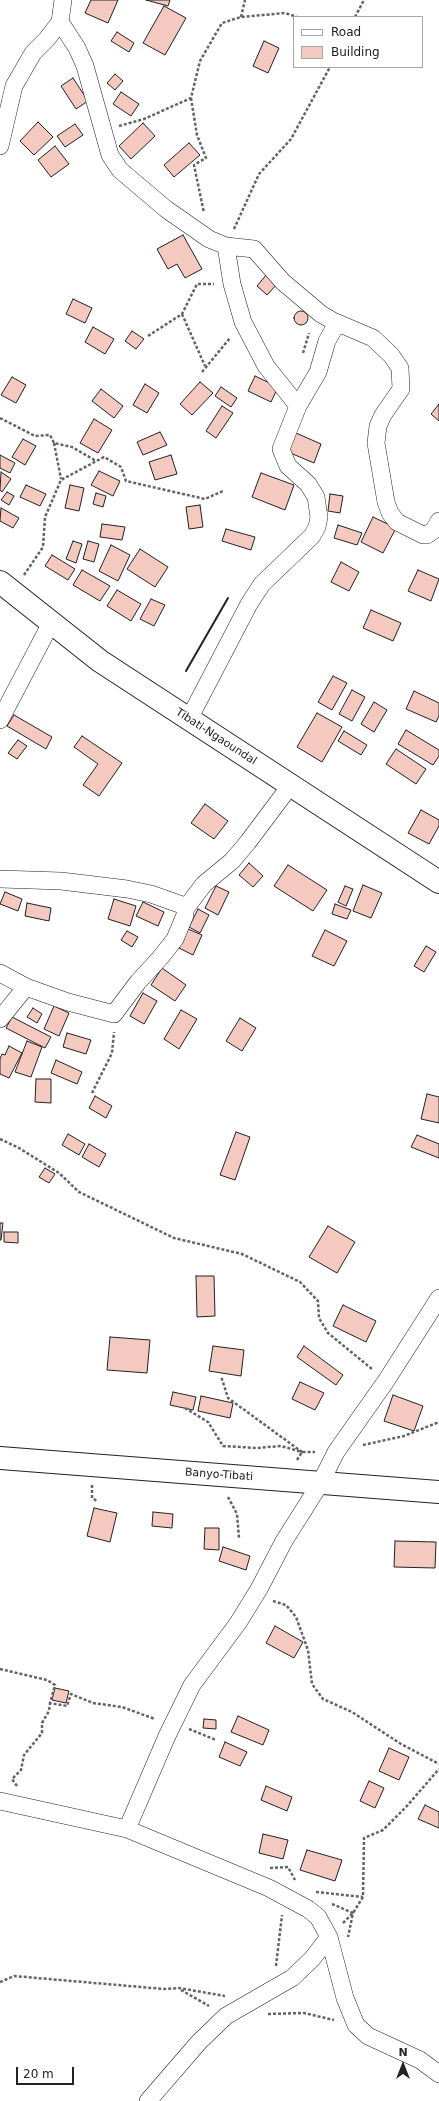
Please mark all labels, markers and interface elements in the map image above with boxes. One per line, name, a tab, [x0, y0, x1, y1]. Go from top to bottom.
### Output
legend	[293, 16, 423, 68]
text: Road	[331, 25, 361, 39]
text: Building	[331, 45, 380, 59]
street label: Tibati-Ngaoundal	[173, 706, 259, 768]
street label: Banyo-Tibati	[185, 1466, 253, 1484]
north arrow	[383, 2045, 423, 2085]
text: N	[398, 2046, 408, 2059]
scale bar	[18, 2059, 76, 2085]
text: 20 m	[23, 2067, 54, 2081]

